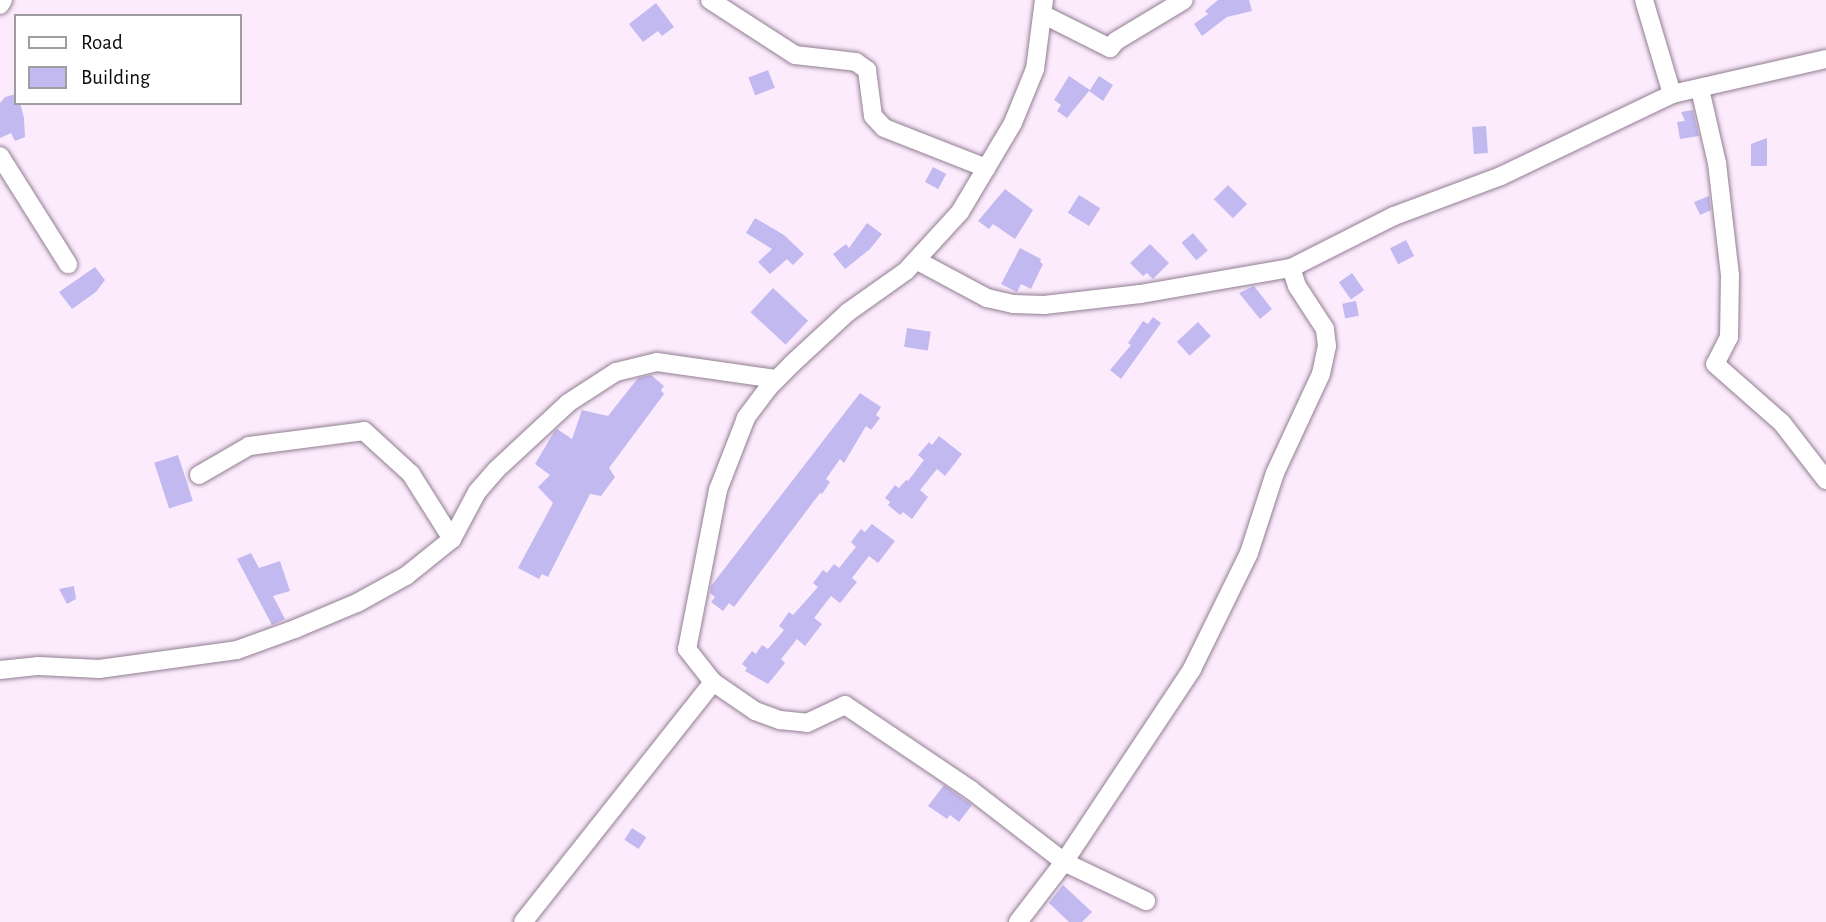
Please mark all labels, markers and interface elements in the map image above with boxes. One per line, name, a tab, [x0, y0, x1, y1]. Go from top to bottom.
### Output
legend	[14, 14, 242, 105]
text: Road	[81, 32, 123, 53]
text: Building	[81, 67, 150, 88]

